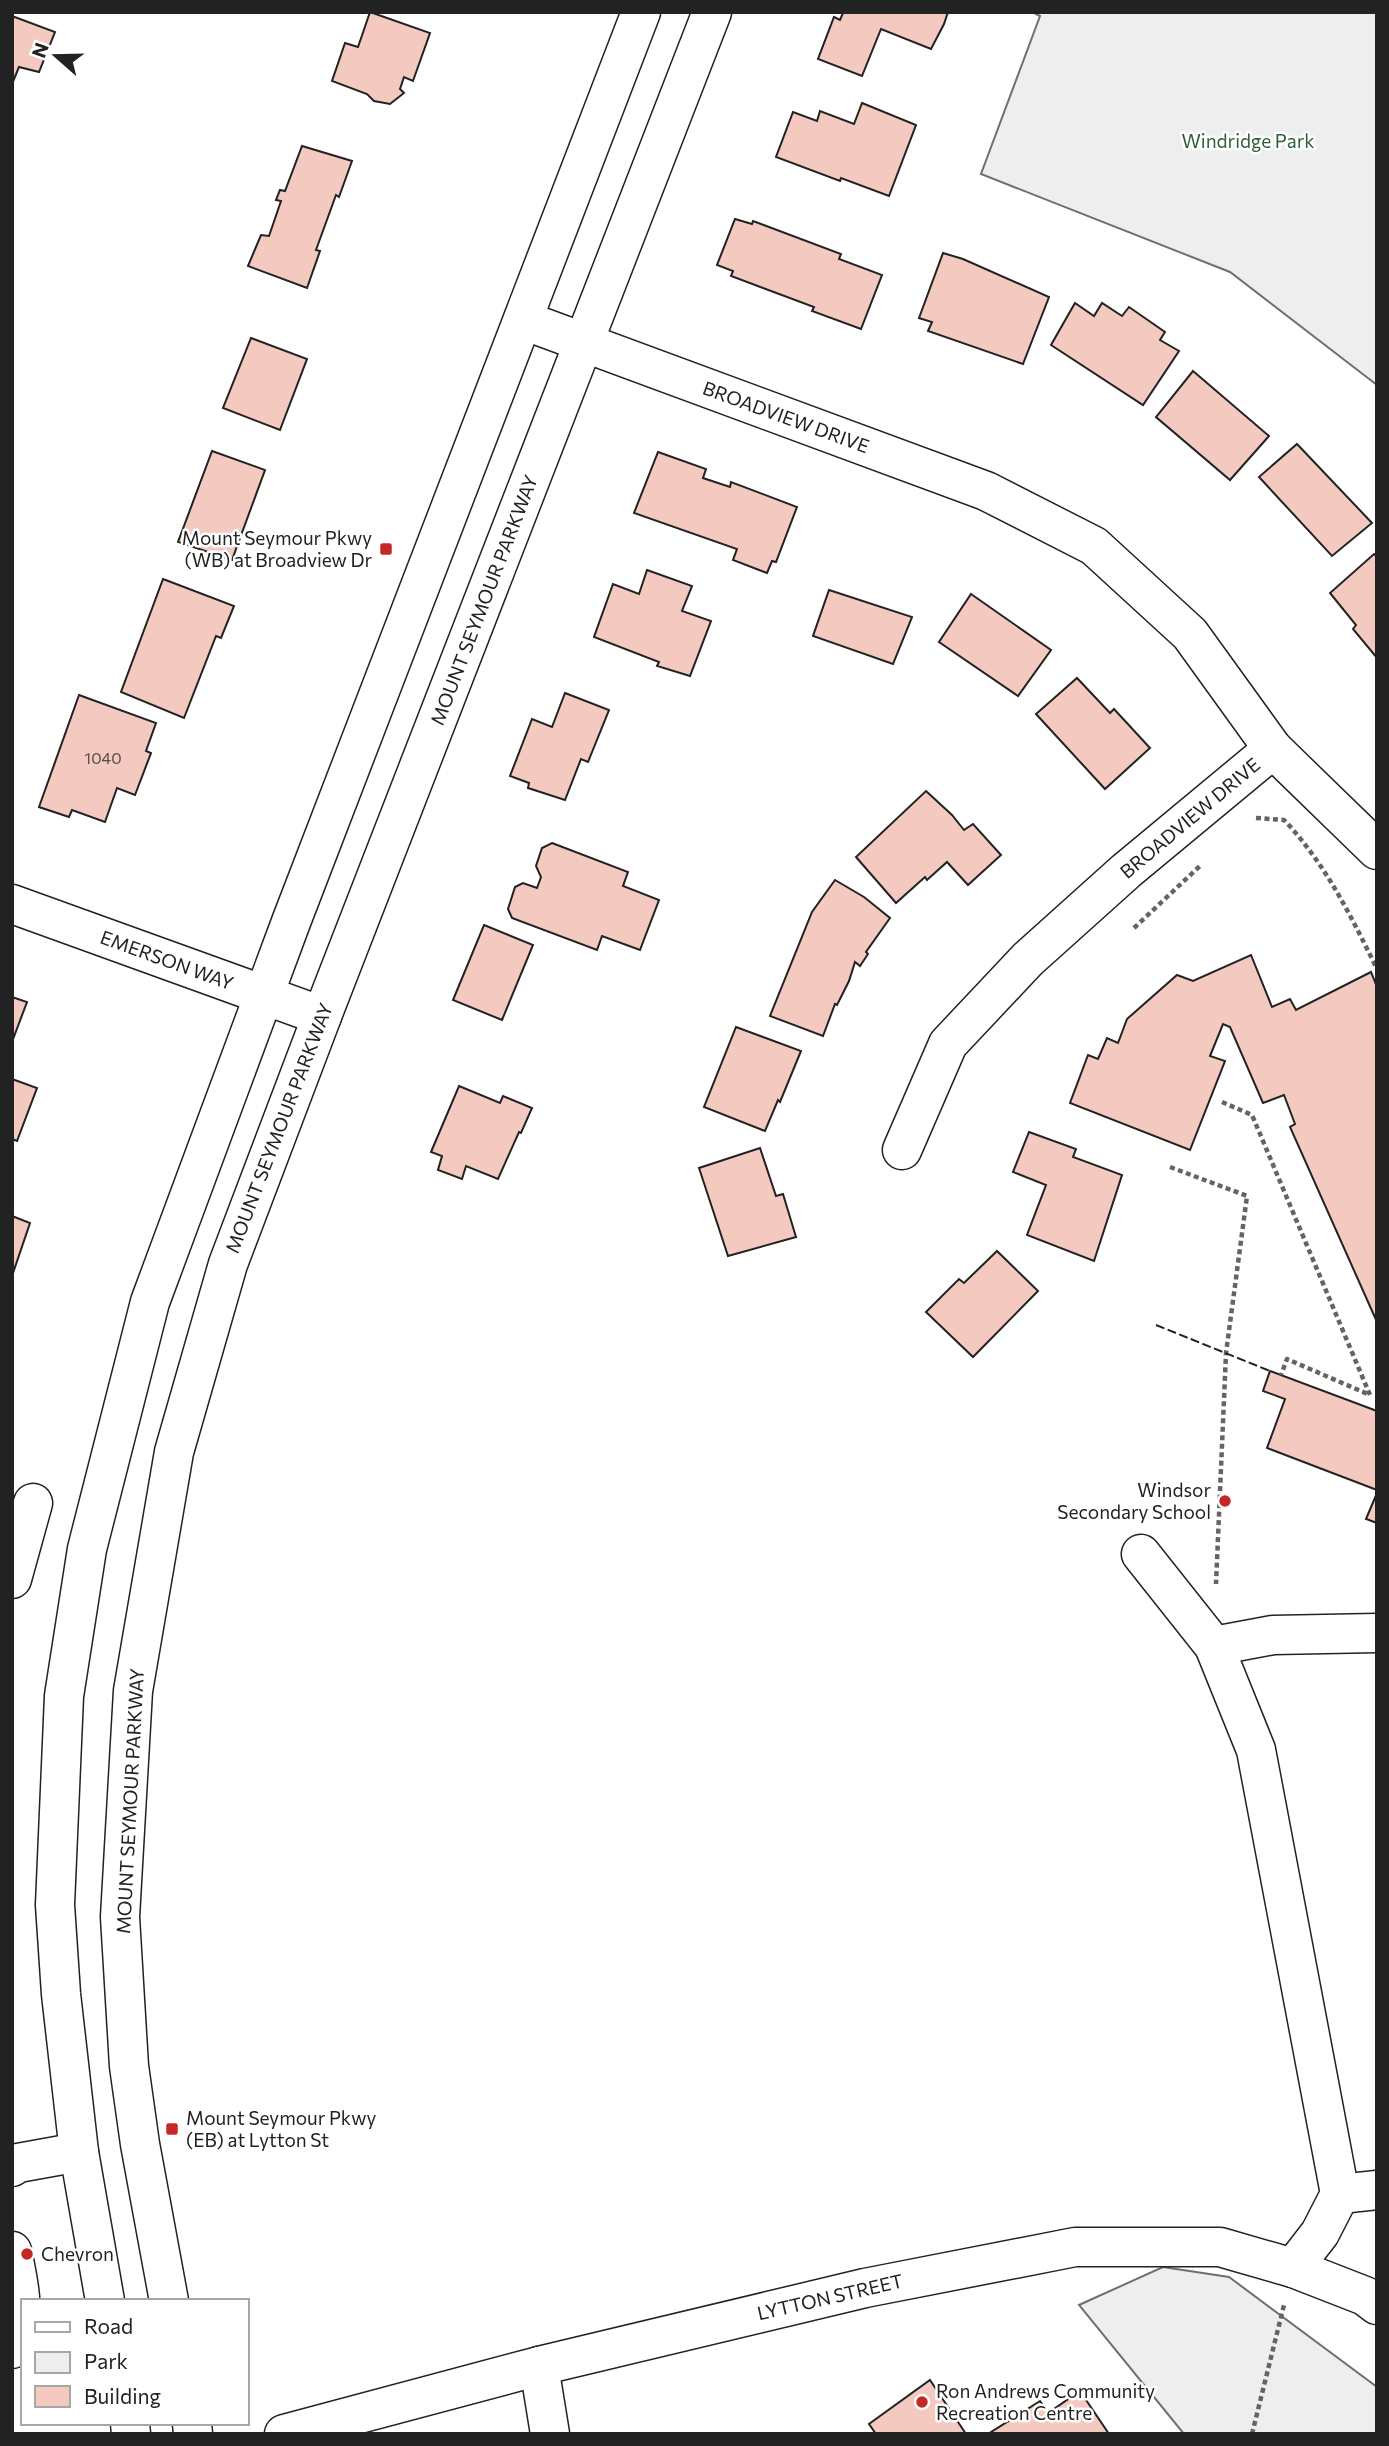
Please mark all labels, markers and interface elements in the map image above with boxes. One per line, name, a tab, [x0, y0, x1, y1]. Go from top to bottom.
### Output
north arrow	[21, 21, 91, 91]
text: N	[26, 39, 53, 61]
park label: Windridge Park	[1181, 129, 1315, 152]
street label: BROADVIEW DRIVE	[700, 376, 872, 457]
street label: MOUNT SEYMOUR PARKWAY	[425, 471, 542, 728]
place label: Mount Seymour Pkwy (WB) at Broadview Dr	[182, 526, 372, 571]
marker: Mount Seymour Pkwy (WB) at Broadview Dr	[378, 541, 394, 557]
house number: 1040	[84, 748, 122, 767]
street label: BROADVIEW DRIVE	[1115, 752, 1264, 883]
street label: EMERSON WAY	[97, 925, 237, 994]
street label: MOUNT SEYMOUR PARKWAY	[220, 999, 337, 1256]
place label: Windsor Secondary School	[1057, 1478, 1211, 1523]
marker: Windsor Secondary School	[1217, 1493, 1233, 1509]
street label: MOUNT SEYMOUR PARKWAY	[111, 1668, 148, 1934]
place label: Mount Seymour Pkwy (EB) at Lytton St	[186, 2106, 376, 2151]
marker: Mount Seymour Pkwy (EB) at Lytton St	[164, 2121, 180, 2137]
place label: Chevron	[41, 2242, 114, 2265]
marker: Chevron	[19, 2246, 35, 2262]
street label: LYTTON STREET	[755, 2269, 905, 2324]
legend	[21, 2299, 248, 2425]
text: Road	[84, 2313, 133, 2338]
text: Park	[84, 2348, 128, 2373]
place label: Ron Andrews Community Recreation Centre	[936, 2379, 1155, 2424]
text: Building	[84, 2383, 161, 2408]
marker: Ron Andrews Community Recreation Centre	[914, 2394, 930, 2410]

